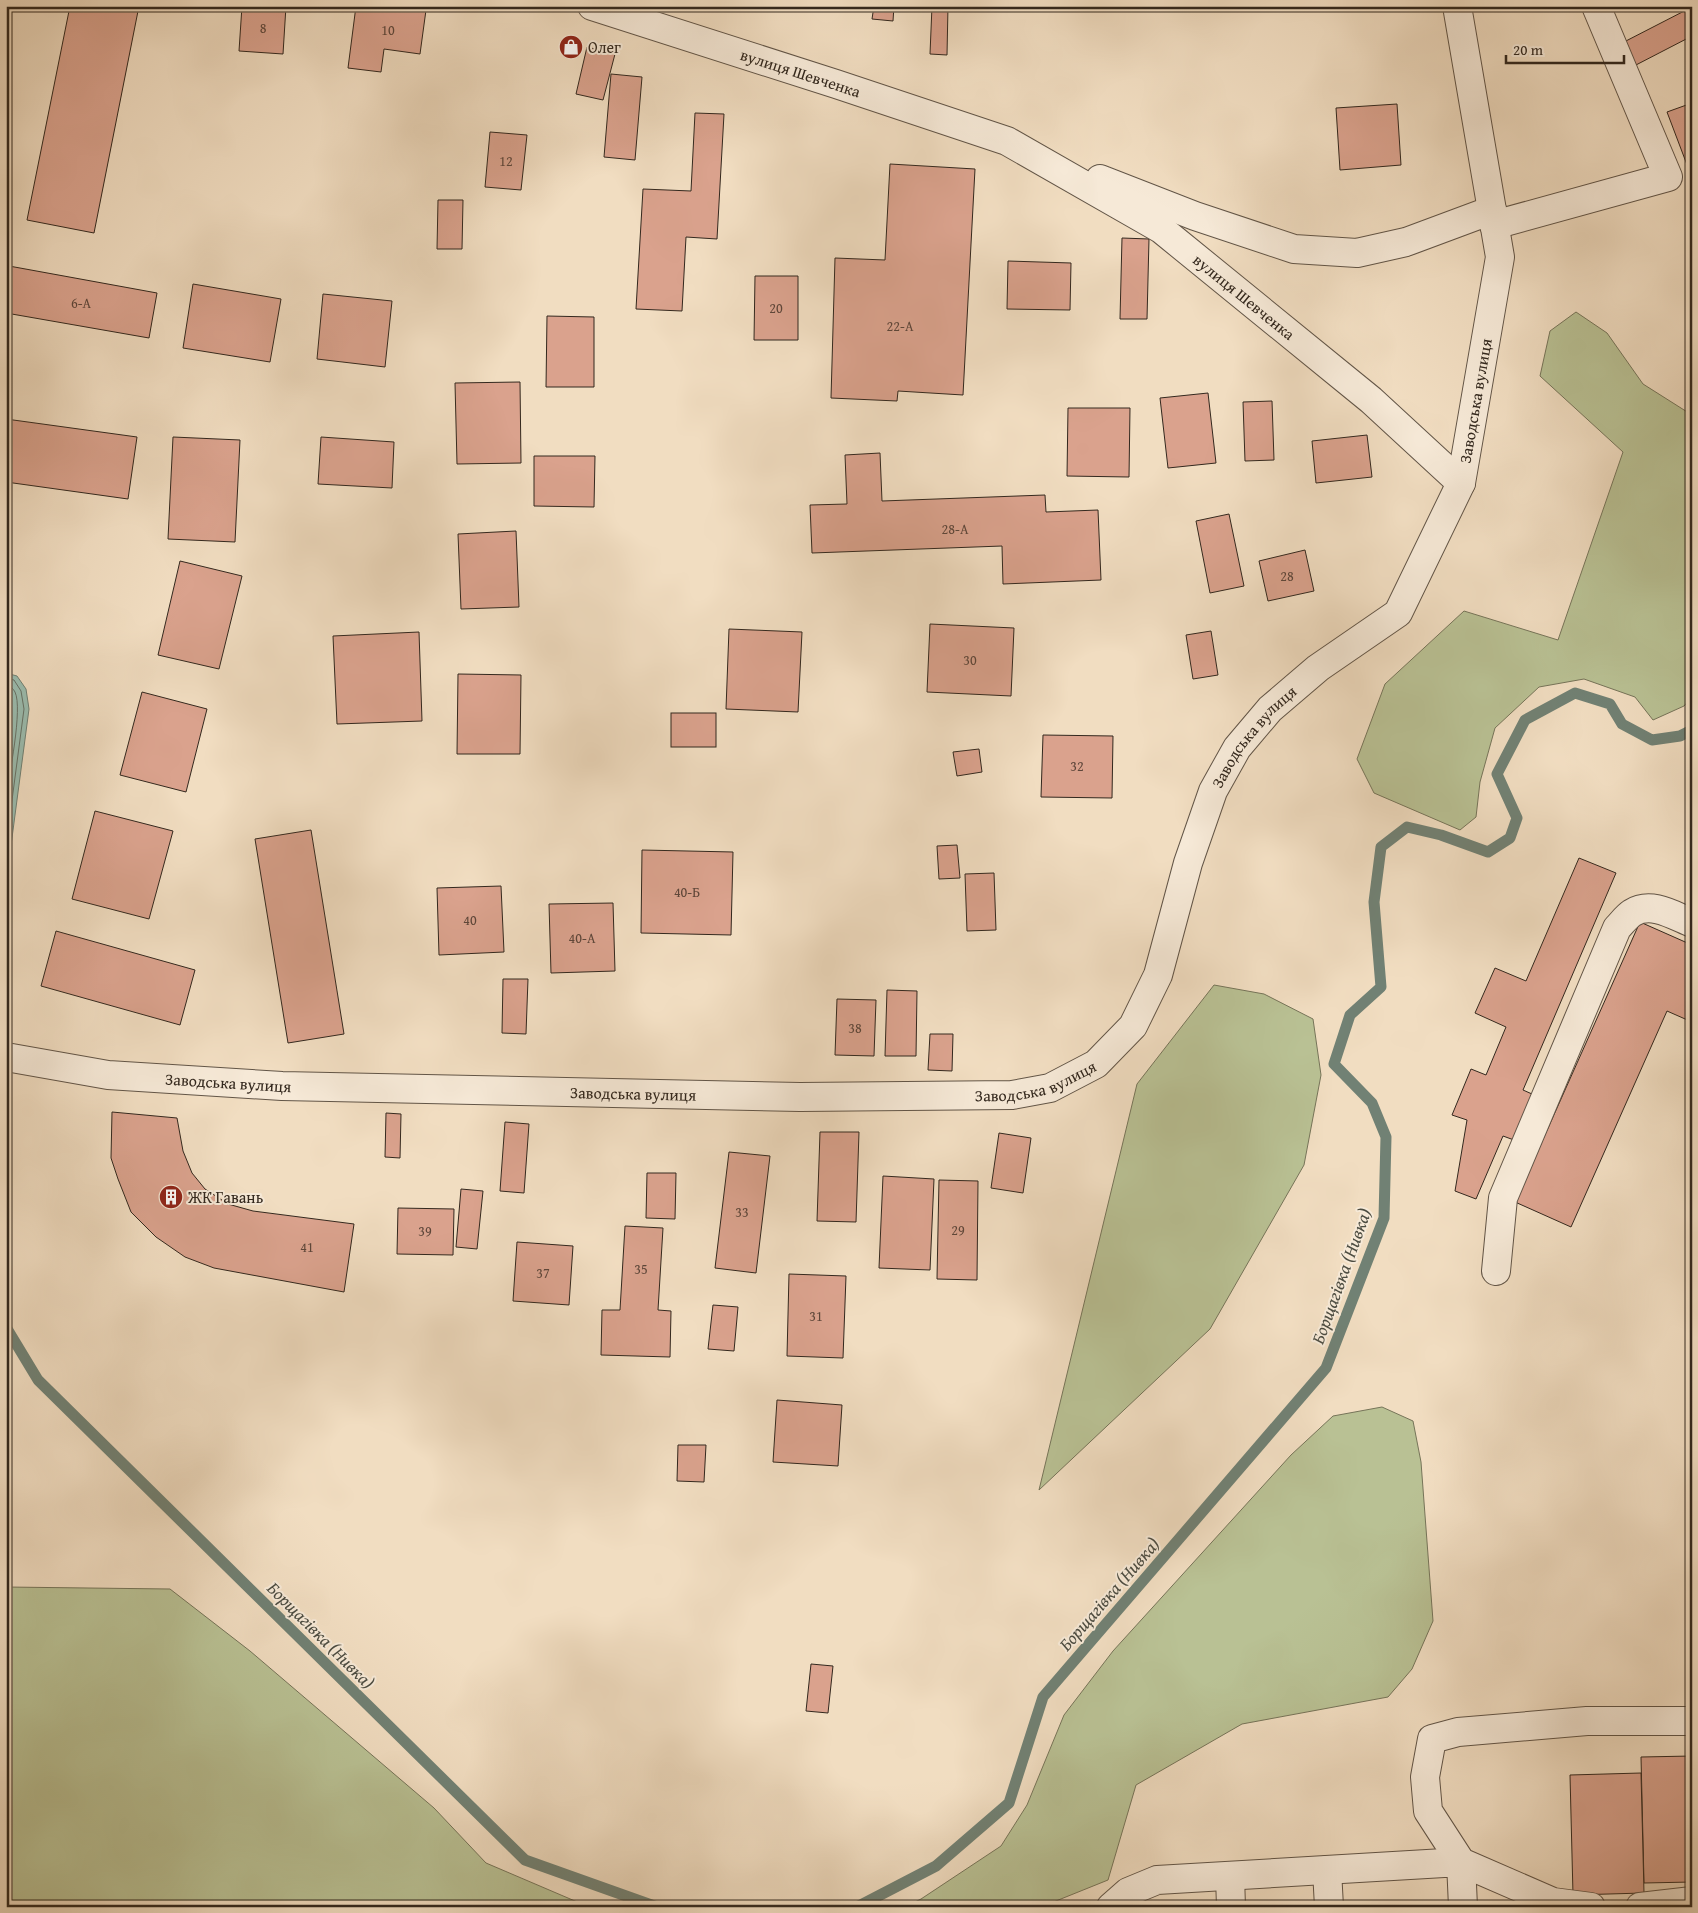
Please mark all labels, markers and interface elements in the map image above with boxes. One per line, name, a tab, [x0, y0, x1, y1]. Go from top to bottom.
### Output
house number: 8	[260, 18, 267, 38]
house number: 10	[381, 20, 395, 40]
scale bar	[1506, 32, 1623, 64]
shop icon: Олег	[558, 34, 584, 60]
place label: Олег	[588, 35, 621, 59]
text: 20 m	[1513, 39, 1544, 60]
street label: вулиця Шевченка	[737, 42, 864, 104]
house number: 12	[499, 151, 513, 171]
street label: вулиця Шевченка	[1188, 248, 1301, 346]
house number: 6-А	[71, 293, 92, 313]
house number: 20	[769, 298, 783, 318]
house number: 22-А	[887, 316, 914, 336]
street label: Заводська вулиця	[1453, 337, 1498, 465]
house number: 28-А	[942, 519, 969, 539]
house number: 28	[1280, 566, 1294, 586]
house number: 30	[963, 650, 977, 670]
street label: Заводська вулиця	[1205, 680, 1302, 792]
house number: 32	[1070, 756, 1084, 776]
house number: 40-Б	[674, 882, 700, 902]
house number: 40	[463, 910, 477, 930]
house number: 40-А	[569, 928, 596, 948]
house number: 38	[848, 1018, 862, 1038]
street label: Заводська вулиця	[975, 1054, 1100, 1107]
street label: Заводська вулиця	[164, 1067, 291, 1098]
street label: Заводська вулиця	[570, 1080, 696, 1107]
building icon: ЖК Гавань	[158, 1184, 184, 1210]
place label: ЖК Гавань	[187, 1185, 264, 1209]
house number: 33	[735, 1202, 749, 1222]
water label: Борщагівка (Нивка)	[1304, 1204, 1378, 1348]
house number: 29	[951, 1220, 965, 1240]
house number: 39	[418, 1221, 432, 1241]
house number: 41	[300, 1237, 314, 1257]
house number: 35	[634, 1259, 648, 1279]
house number: 37	[536, 1263, 550, 1283]
house number: 31	[809, 1306, 823, 1326]
water label: Борщагівка (Нивка)	[1052, 1531, 1166, 1657]
water label: Борщагівка (Нивка)	[261, 1575, 381, 1695]

